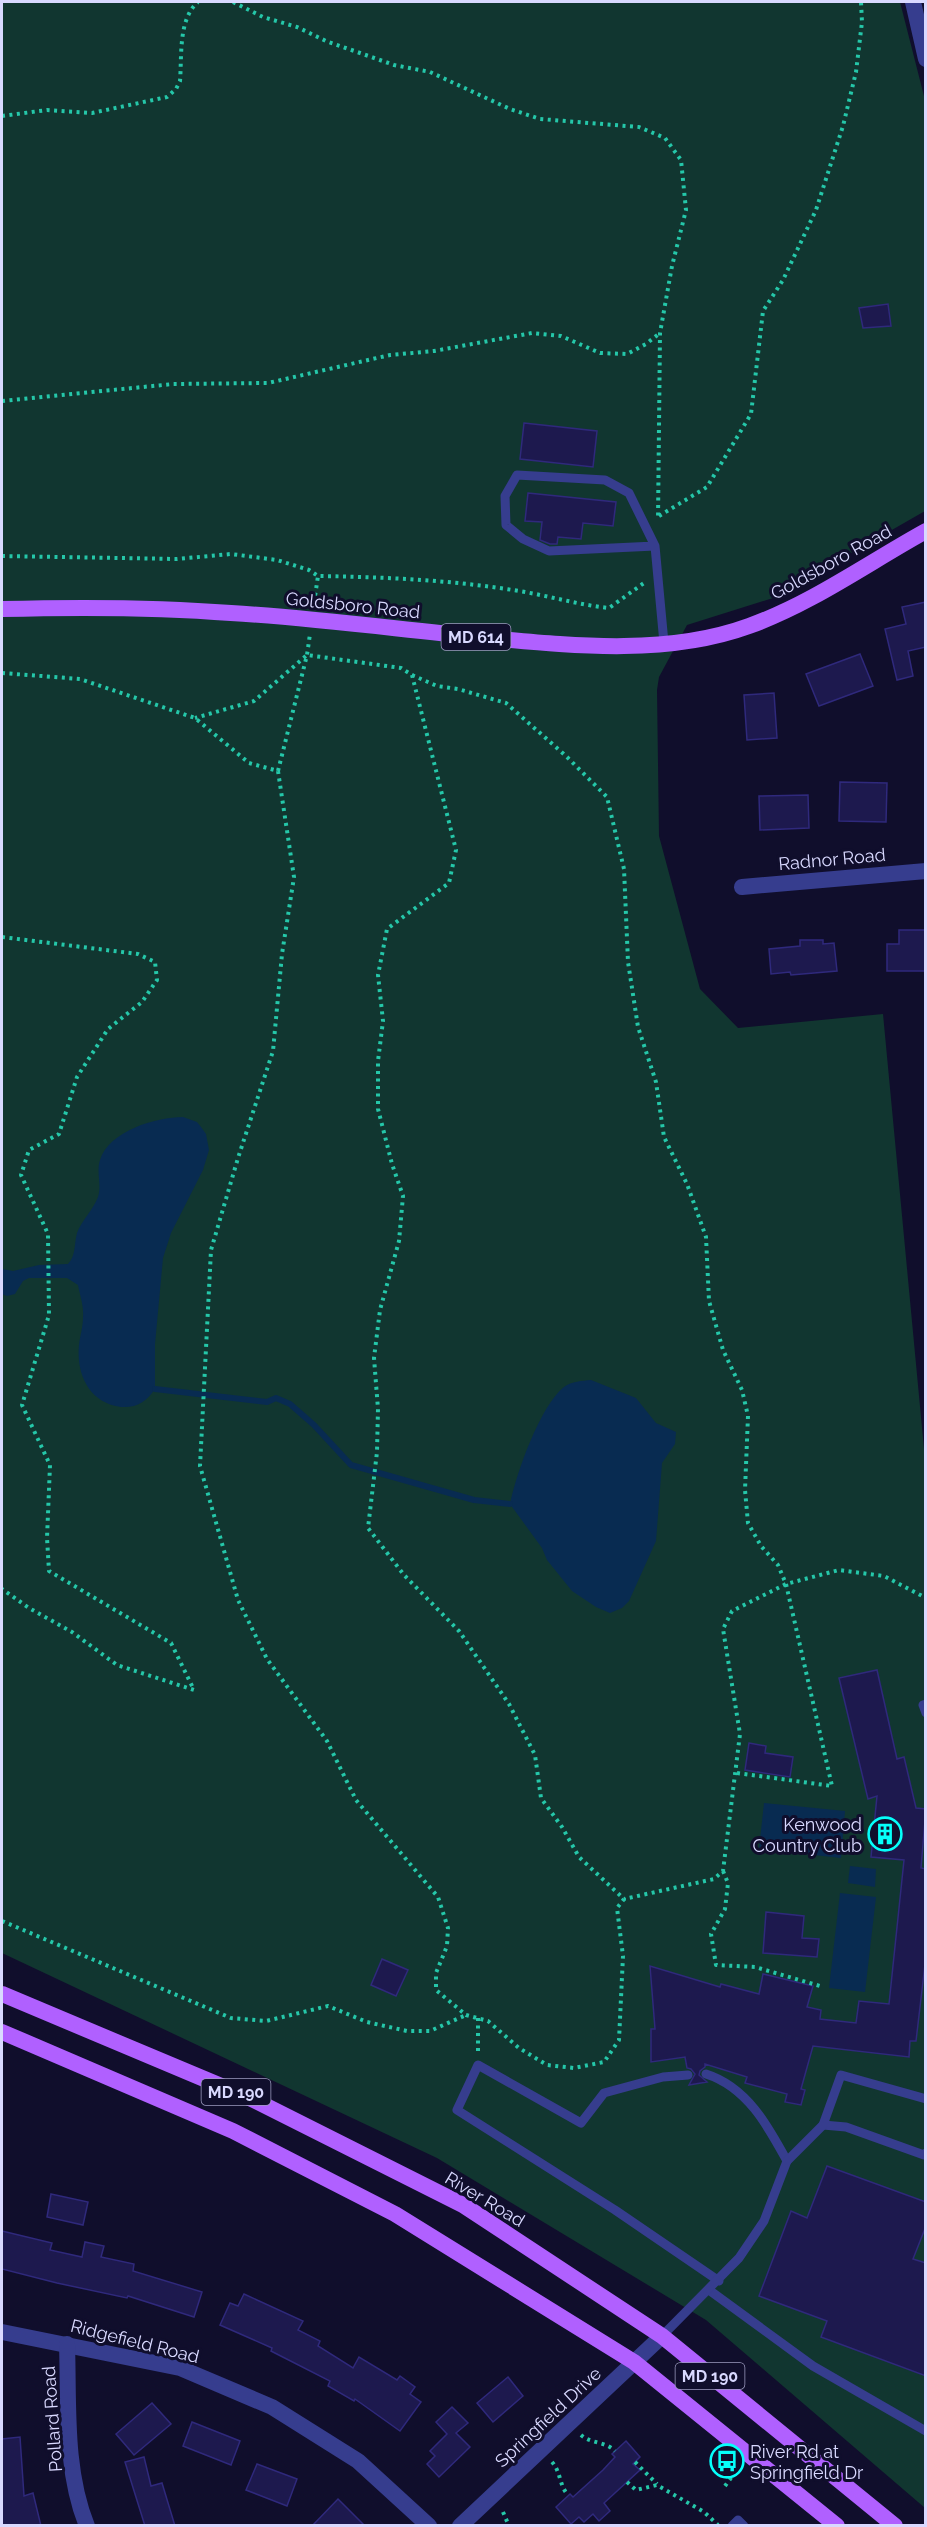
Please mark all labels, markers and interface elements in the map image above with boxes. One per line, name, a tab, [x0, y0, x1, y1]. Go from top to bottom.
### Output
street label: Goldsboro Road	[767, 520, 895, 604]
street label: Goldsboro Road	[285, 588, 421, 622]
road number: MD 614	[442, 624, 510, 650]
street label: Radnor Road	[778, 844, 886, 874]
place label: Kenwood Country Club	[753, 1814, 862, 1856]
building icon: Kenwood Country Club	[867, 1816, 903, 1852]
road number: MD 190	[202, 2079, 270, 2105]
street label: River Road	[441, 2167, 529, 2231]
street label: Ridgefield Road	[68, 2315, 202, 2367]
street label: Springfield Drive	[491, 2362, 606, 2471]
road number: MD 190	[676, 2363, 744, 2389]
street label: Pollard Road	[38, 2365, 66, 2473]
place label: River Rd at Springfield Dr	[750, 2441, 864, 2483]
bus stop icon: River Rd at Springfield Dr	[709, 2443, 745, 2479]

